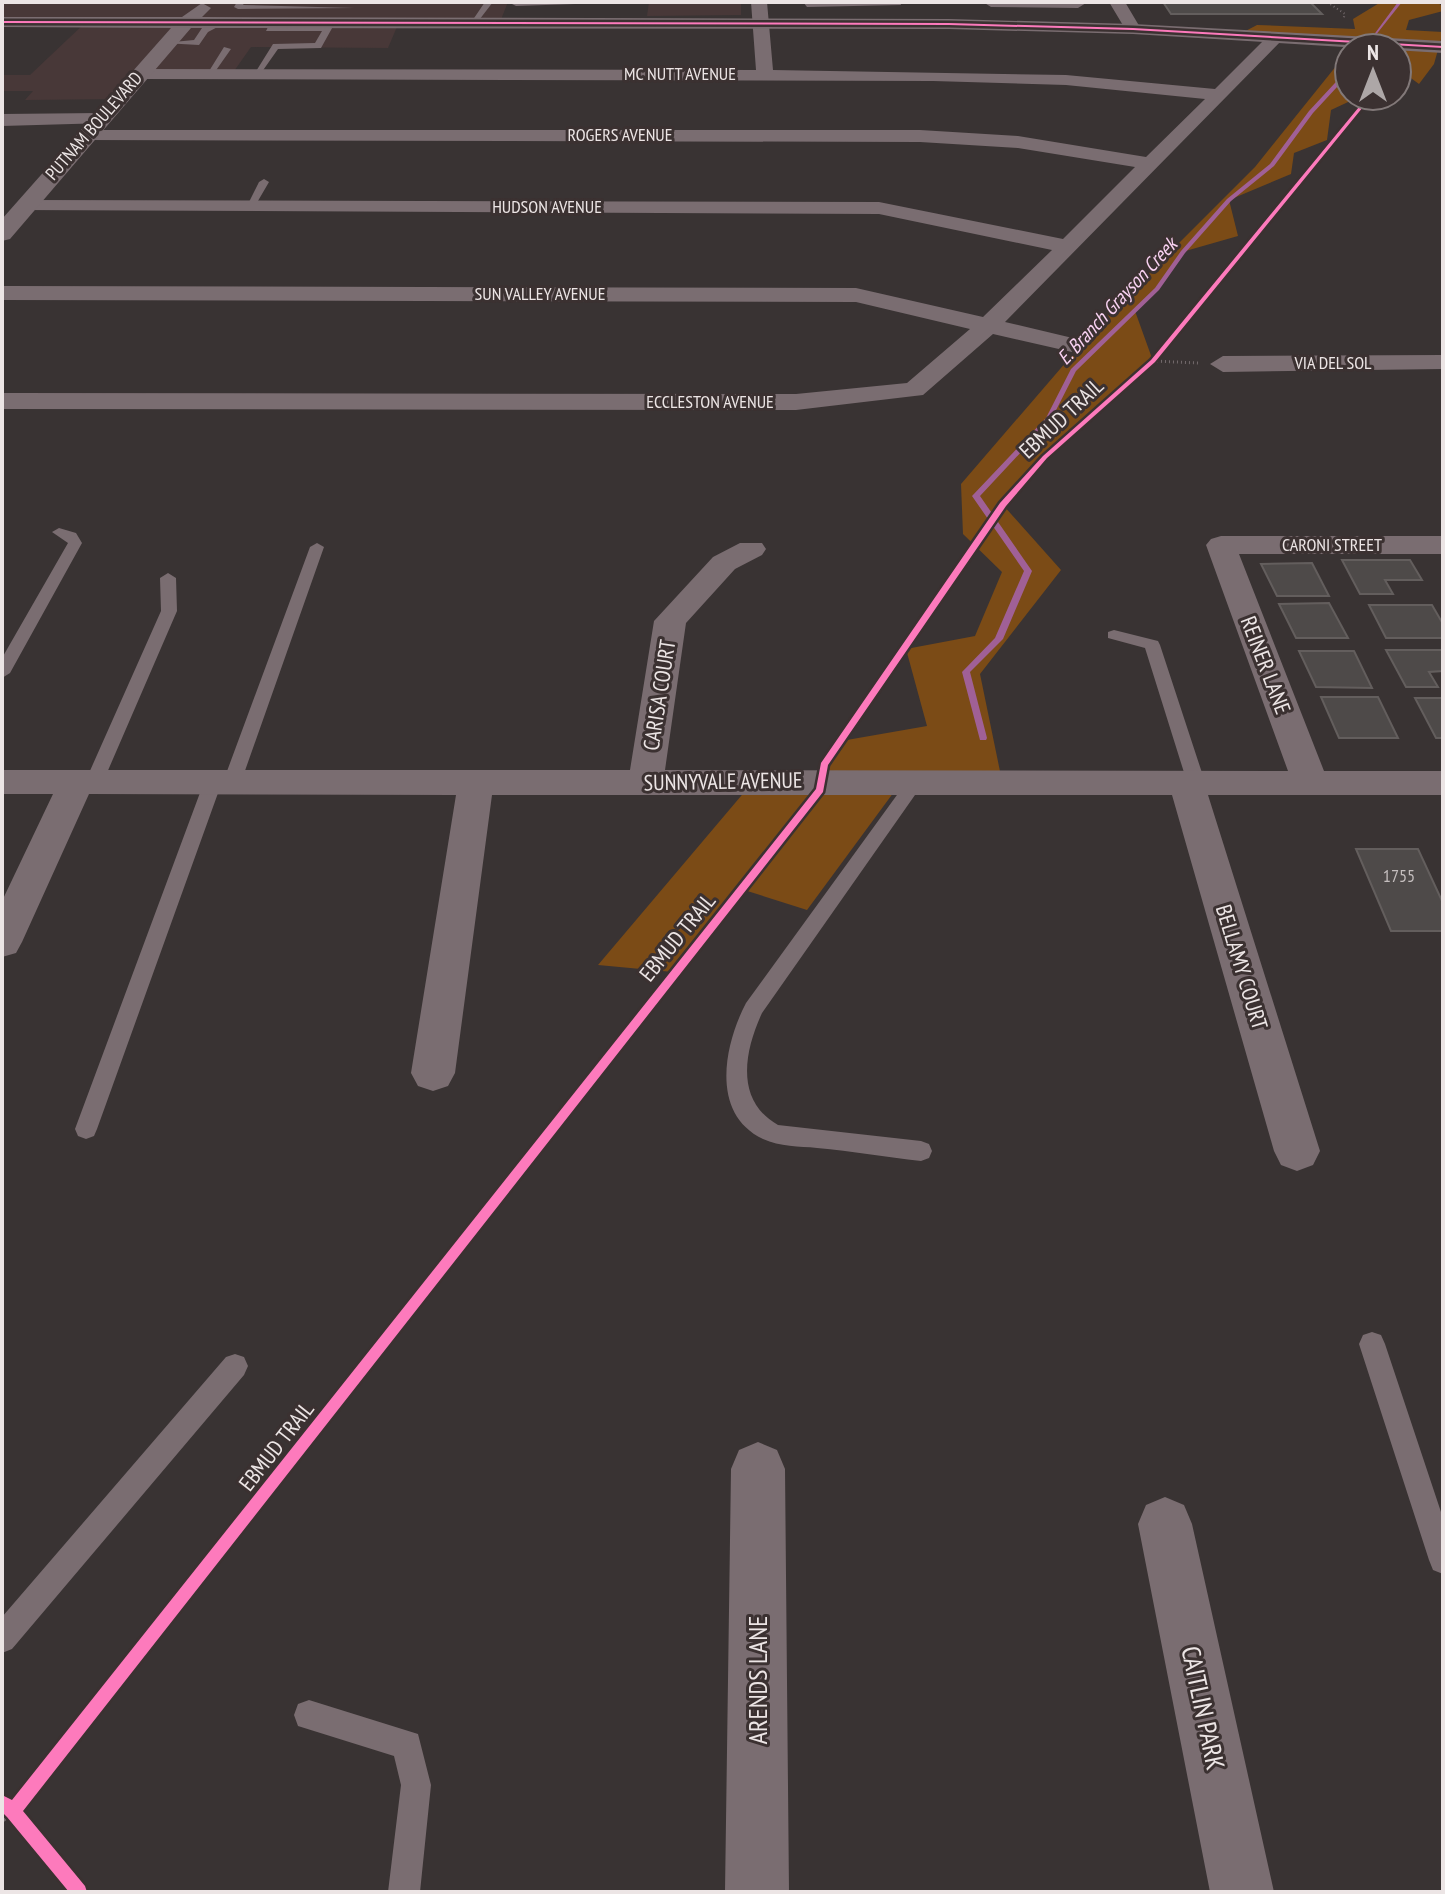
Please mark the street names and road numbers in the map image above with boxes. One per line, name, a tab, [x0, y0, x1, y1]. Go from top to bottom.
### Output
street label: MC NUTT AVENUE	[624, 62, 736, 85]
street label: PUTNAM BOULEVARD	[40, 67, 147, 185]
street label: ROGERS AVENUE	[568, 123, 672, 146]
street label: HUDSON AVENUE	[492, 195, 602, 218]
street label: SUN VALLEY AVENUE	[475, 282, 605, 305]
street label: VIA DEL SOL	[1293, 351, 1372, 374]
street label: EBMUD TRAIL	[1013, 372, 1109, 464]
street label: ECCLESTON AVENUE	[646, 390, 774, 413]
street label: CARONI STREET	[1282, 533, 1382, 556]
street label: REINER LANE	[1235, 612, 1297, 718]
street label: CARISA COURT	[636, 637, 682, 752]
street label: SUNNYVALE AVENUE	[643, 766, 803, 796]
street label: EBMUD TRAIL	[633, 887, 721, 987]
street label: BELLAMY COURT	[1210, 901, 1274, 1033]
street label: EBMUD TRAIL	[233, 1396, 319, 1496]
street label: ARENDS LANE	[741, 1616, 774, 1744]
street label: CAITLIN PARK	[1174, 1643, 1233, 1773]

